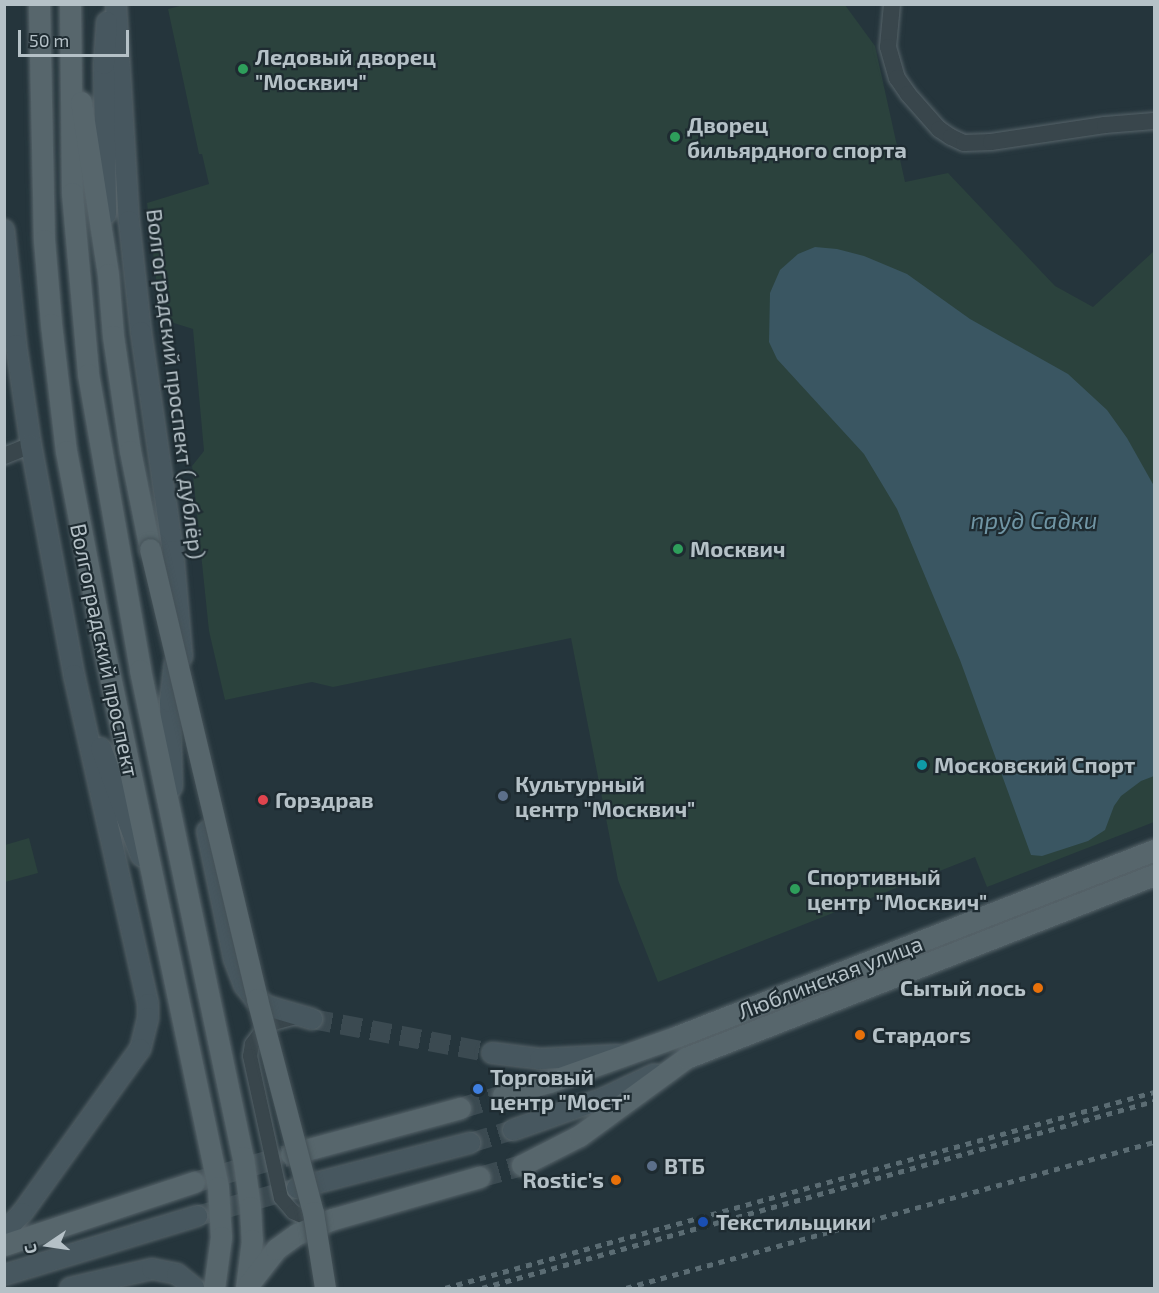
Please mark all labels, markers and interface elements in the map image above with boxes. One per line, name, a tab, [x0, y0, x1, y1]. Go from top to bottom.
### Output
scale bar	[21, 18, 132, 56]
text: 50 m	[29, 29, 69, 51]
place label: Ледовый дворец "Москвич"	[255, 43, 436, 94]
marker: Ледовый дворец "Москвич"	[236, 62, 250, 76]
place label: Дворец бильярдного спорта	[687, 111, 907, 162]
marker: Дворец бильярдного спорта	[668, 130, 682, 144]
street label: Волгоградский проспект (дублёр)	[141, 207, 211, 561]
water label: пруд Садки	[971, 506, 1097, 534]
street label: Волгоградский проспект	[65, 521, 145, 779]
place label: Москвич	[690, 536, 785, 562]
marker: Москвич	[671, 542, 685, 556]
place label: Московский Спорт	[934, 752, 1135, 778]
marker: Московский Спорт	[915, 758, 929, 772]
place label: Культурный центр "Москвич"	[515, 770, 696, 822]
place label: Горздрав	[275, 787, 374, 813]
marker: Культурный центр "Москвич"	[496, 789, 510, 803]
marker: Горздрав	[256, 793, 270, 807]
place label: Спортивный центр "Москвич"	[807, 863, 988, 914]
marker: Спортивный центр "Москвич"	[788, 882, 802, 896]
street label: Люблинская улица	[734, 930, 926, 1024]
place label: Сытый лось	[900, 975, 1026, 1001]
marker: Сытый лось	[1031, 981, 1045, 995]
place label: Стардогs	[872, 1022, 971, 1048]
marker: Стардогs	[853, 1028, 867, 1042]
place label: Торговый центр "Мост"	[490, 1063, 631, 1114]
marker: Торговый центр "Мост"	[471, 1082, 485, 1096]
place label: ВТБ	[664, 1153, 705, 1179]
marker: ВТБ	[645, 1159, 659, 1173]
place label: Rostic's	[523, 1167, 604, 1193]
marker: Rostic's	[609, 1173, 623, 1187]
place label: Текстильщики	[716, 1209, 871, 1235]
marker: Текстильщики	[694, 1213, 712, 1231]
north arrow	[18, 1215, 78, 1275]
text: С	[20, 1242, 40, 1256]

